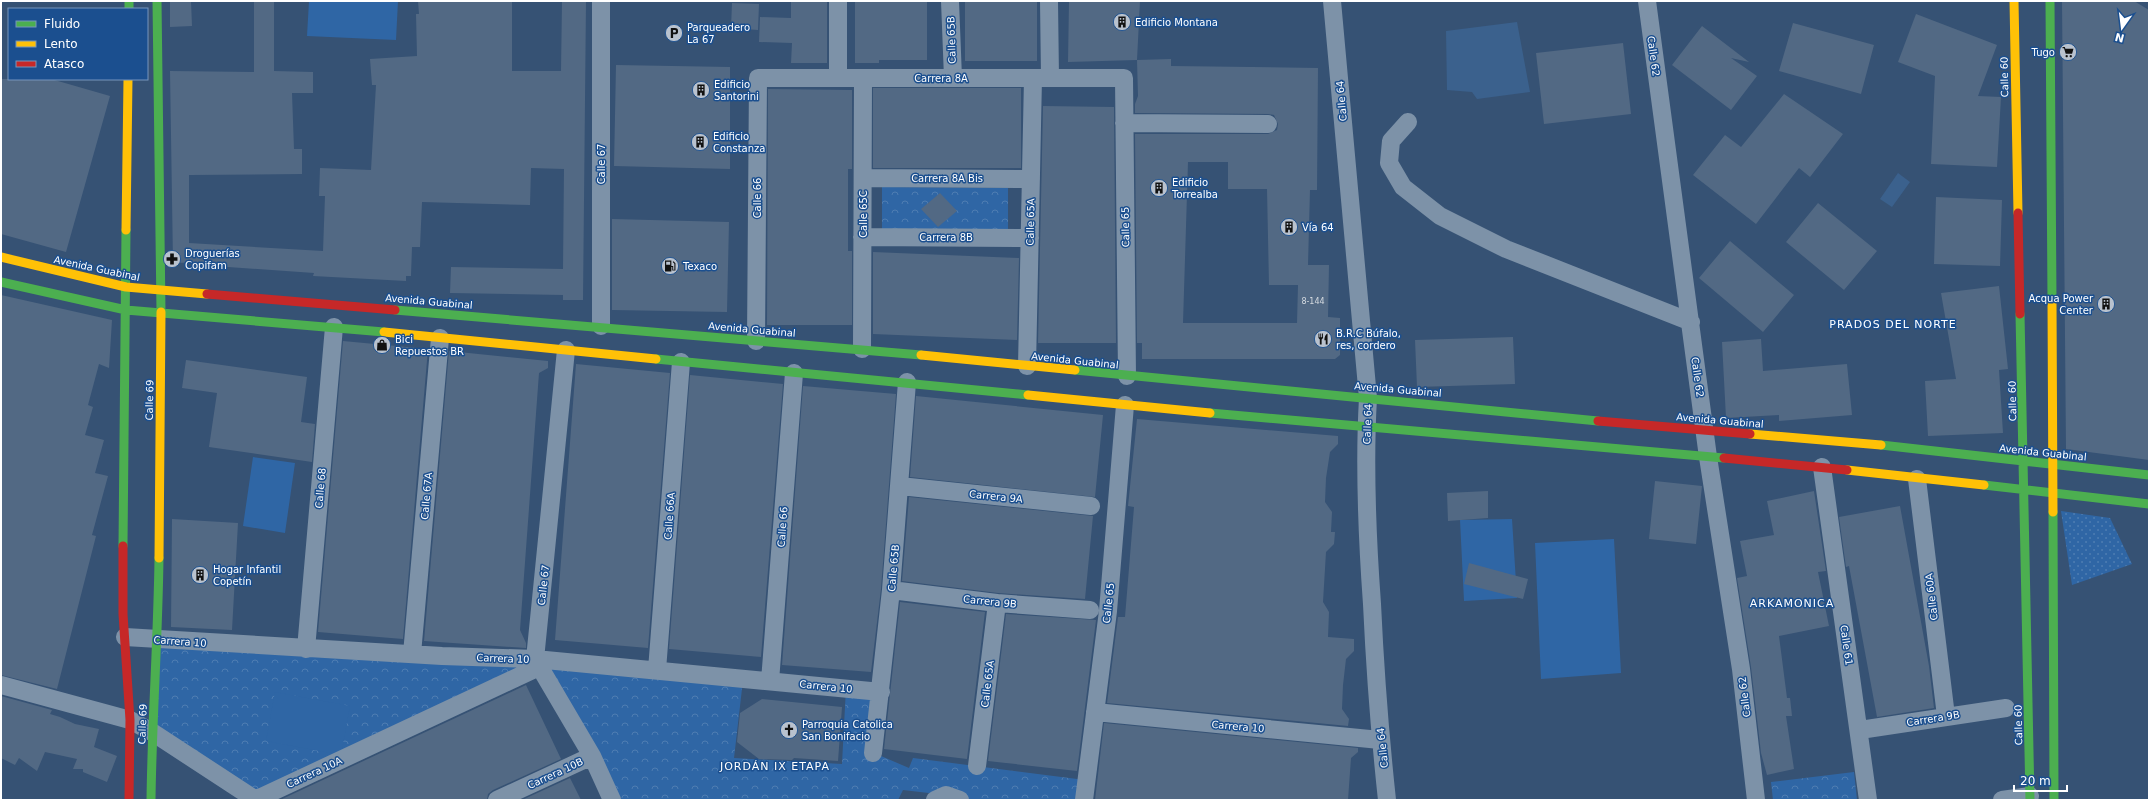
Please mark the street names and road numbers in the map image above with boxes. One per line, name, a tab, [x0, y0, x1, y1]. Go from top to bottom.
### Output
street label: Calle 65B	[945, 16, 958, 64]
street label: Calle 62	[1645, 35, 1662, 77]
street label: Calle 60	[1999, 57, 2010, 97]
street label: Carrera 8A	[914, 73, 968, 84]
street label: Calle 64	[1334, 80, 1349, 122]
street label: Calle 67	[596, 144, 607, 184]
street label: Carrera 8A Bis	[911, 173, 983, 184]
street label: Calle 66	[752, 178, 763, 218]
street label: Calle 65C	[858, 190, 869, 238]
street label: Calle 65A	[1025, 198, 1036, 246]
street label: Calle 65	[1120, 207, 1131, 247]
street label: Carrera 8B	[919, 232, 973, 243]
street label: Avenida Guabinal	[53, 254, 141, 283]
street label: Avenida Guabinal	[385, 292, 473, 311]
street label: Avenida Guabinal	[708, 320, 796, 339]
street label: Avenida Guabinal	[1031, 350, 1119, 371]
street label: Calle 62	[1689, 356, 1706, 398]
street label: Calle 69	[144, 380, 155, 420]
street label: Avenida Guabinal	[1354, 380, 1442, 399]
street label: Calle 60	[2007, 381, 2018, 421]
street label: Calle 64	[1361, 403, 1374, 445]
street label: Avenida Guabinal	[1676, 411, 1764, 430]
street label: Avenida Guabinal	[1999, 442, 2087, 463]
street label: Calle 68	[313, 467, 328, 509]
street label: Calle 67A	[419, 472, 434, 520]
street label: Carrera 9A	[969, 488, 1023, 505]
street label: Calle 66A	[662, 492, 677, 540]
street label: Calle 66	[776, 506, 789, 548]
street label: Calle 65B	[886, 544, 901, 592]
street label: Calle 67	[536, 564, 551, 606]
street label: Calle 60A	[1923, 573, 1940, 621]
street label: Calle 65	[1101, 582, 1116, 624]
street label: Carrera 9B	[963, 593, 1017, 610]
street label: Calle 61	[1838, 624, 1855, 666]
street label: Carrera 10	[153, 634, 207, 649]
street label: Carrera 10	[476, 652, 530, 665]
street label: Calle 65A	[979, 660, 996, 708]
street label: Calle 62	[1737, 676, 1752, 718]
street label: Carrera 10	[799, 678, 853, 695]
street label: Calle 69	[136, 703, 149, 745]
street label: Calle 60	[2013, 705, 2024, 745]
street label: Carrera 9B	[1906, 709, 1961, 728]
street label: Carrera 10	[1211, 719, 1265, 734]
street label: Calle 64	[1375, 727, 1390, 769]
street label: Carrera 10A	[285, 755, 344, 790]
street label: Carrera 10B	[526, 756, 585, 791]

